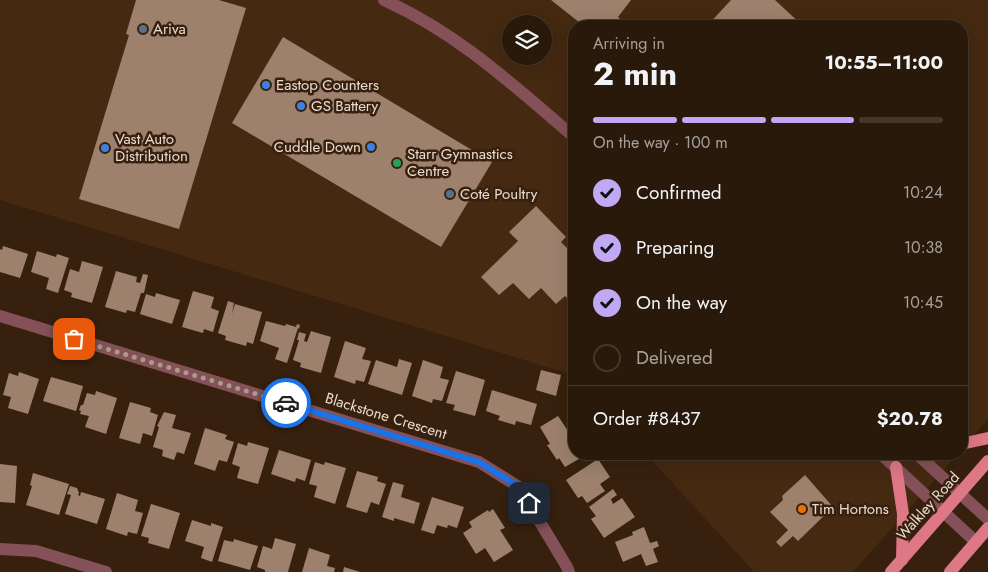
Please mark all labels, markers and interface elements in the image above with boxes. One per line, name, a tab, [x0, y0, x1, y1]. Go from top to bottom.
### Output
map controls	[502, 15, 552, 65]
button: layers	[502, 15, 552, 65]
place label: Ariva	[153, 18, 186, 40]
marker: Ariva	[137, 23, 149, 35]
text: Arriving in	[593, 32, 665, 55]
text: 10:55–11:00	[825, 49, 943, 76]
text: 2 min	[593, 51, 677, 97]
place label: Eastop Counters	[276, 74, 379, 96]
marker: Eastop Counters	[260, 79, 272, 91]
place label: GS Battery	[311, 95, 378, 117]
marker: GS Battery	[295, 100, 307, 112]
place label: Vast Auto Distribution	[115, 128, 188, 167]
text: On the way · 100 m	[593, 131, 728, 154]
place label: Cuddle Down	[274, 136, 361, 158]
marker: Cuddle Down	[365, 141, 377, 153]
marker: Vast Auto Distribution	[99, 142, 111, 154]
place label: Starr Gymnastics Centre	[407, 143, 513, 182]
marker: Starr Gymnastics Centre	[391, 157, 403, 169]
icon: check	[593, 179, 621, 207]
text: Confirmed	[636, 179, 722, 206]
text: 10:24	[903, 181, 943, 204]
place label: Coté Poultry	[460, 183, 538, 205]
marker: Coté Poultry	[444, 188, 456, 200]
icon: check	[593, 234, 621, 262]
text: Preparing	[636, 234, 714, 261]
text: 10:38	[904, 236, 943, 259]
icon: check	[593, 289, 621, 317]
text: On the way	[636, 289, 727, 316]
text: 10:45	[903, 291, 943, 314]
pin	[53, 318, 95, 360]
icon: bag	[60, 325, 88, 353]
text: Delivered	[636, 344, 713, 371]
courier	[261, 378, 311, 428]
street label: Blackstone Crescent	[322, 387, 450, 445]
icon: car	[272, 389, 300, 417]
text: Order #8437	[593, 405, 700, 432]
text: $20.78	[877, 405, 943, 432]
street label: Walkley Road	[891, 467, 965, 545]
pin	[508, 482, 550, 524]
icon: home	[515, 489, 543, 517]
place label: Tim Hortons	[812, 498, 889, 520]
marker: Tim Hortons	[796, 503, 808, 515]

